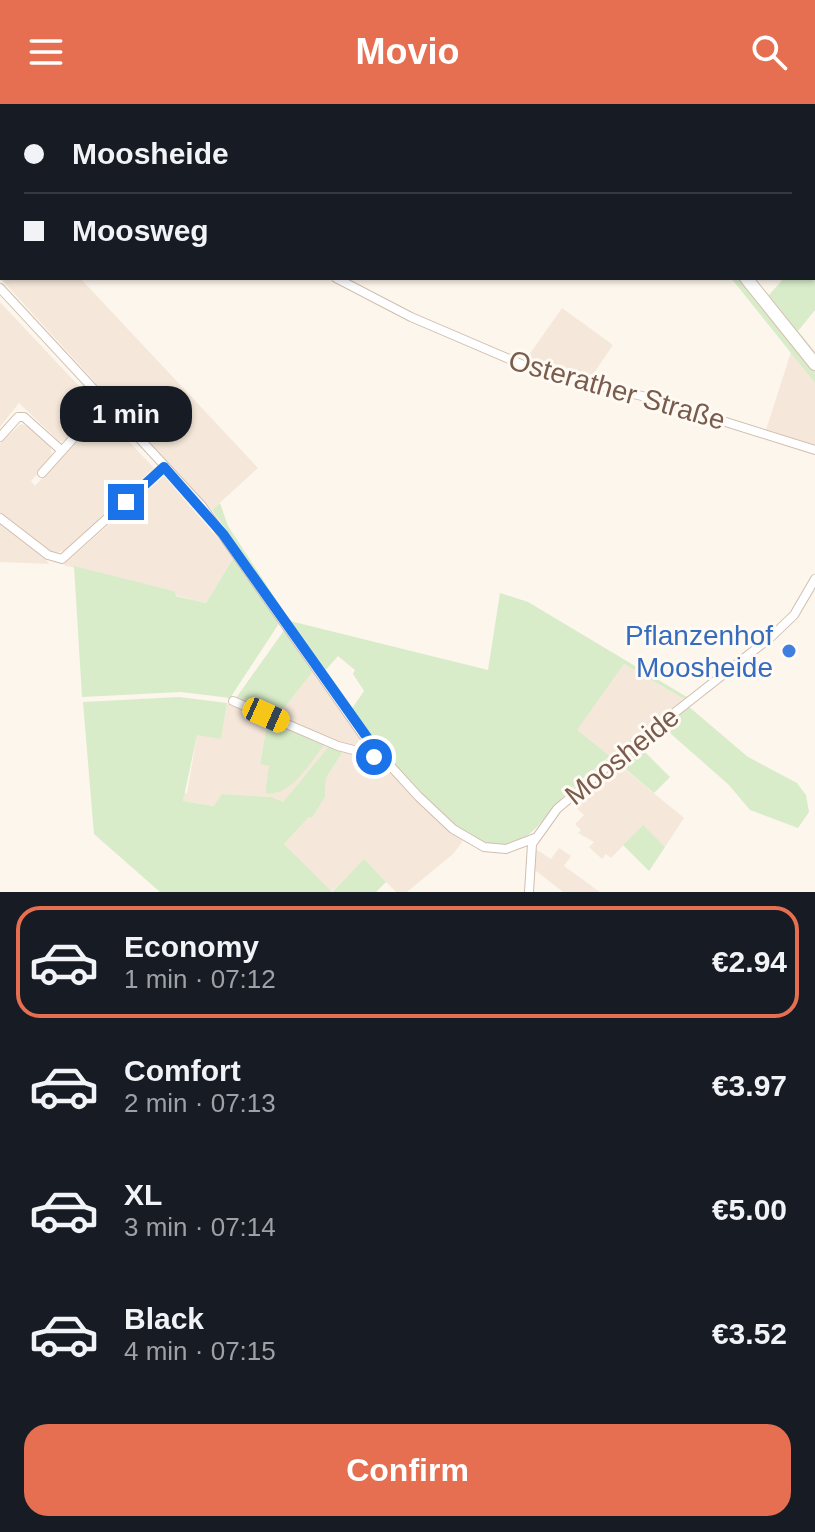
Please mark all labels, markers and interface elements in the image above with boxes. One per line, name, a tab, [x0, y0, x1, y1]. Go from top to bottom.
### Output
icon: menu	[24, 30, 68, 74]
icon: search	[747, 30, 791, 74]
text: Movio	[356, 31, 460, 72]
text: Moosheide	[72, 137, 229, 170]
text: Moosweg	[72, 214, 209, 247]
street label: Osterather Straße	[505, 344, 729, 436]
callout: 1 min	[60, 386, 192, 442]
text: 1 min	[92, 399, 160, 429]
route end	[108, 484, 144, 520]
place label: Pflanzenhof Moosheide	[625, 620, 773, 683]
marker: Pflanzenhof Moosheide	[780, 642, 798, 660]
car	[239, 694, 293, 736]
street label: Moosheide	[559, 701, 685, 811]
route start	[356, 739, 392, 775]
icon: car	[28, 926, 100, 998]
text: Economy	[124, 930, 259, 963]
text: €2.94	[712, 945, 787, 978]
text: 1 min · 07:12	[124, 964, 276, 994]
icon: car	[28, 1050, 100, 1122]
text: Comfort	[124, 1054, 241, 1087]
text: €3.97	[712, 1069, 787, 1102]
text: 2 min · 07:13	[124, 1088, 276, 1118]
icon: car	[28, 1174, 100, 1246]
text: XL	[124, 1178, 162, 1211]
text: €5.00	[712, 1193, 787, 1226]
text: 3 min · 07:14	[124, 1212, 276, 1242]
icon: car	[28, 1298, 100, 1370]
text: Black	[124, 1302, 204, 1335]
text: €3.52	[712, 1317, 787, 1350]
text: 4 min · 07:15	[124, 1336, 276, 1366]
button: Confirm	[24, 1424, 791, 1516]

